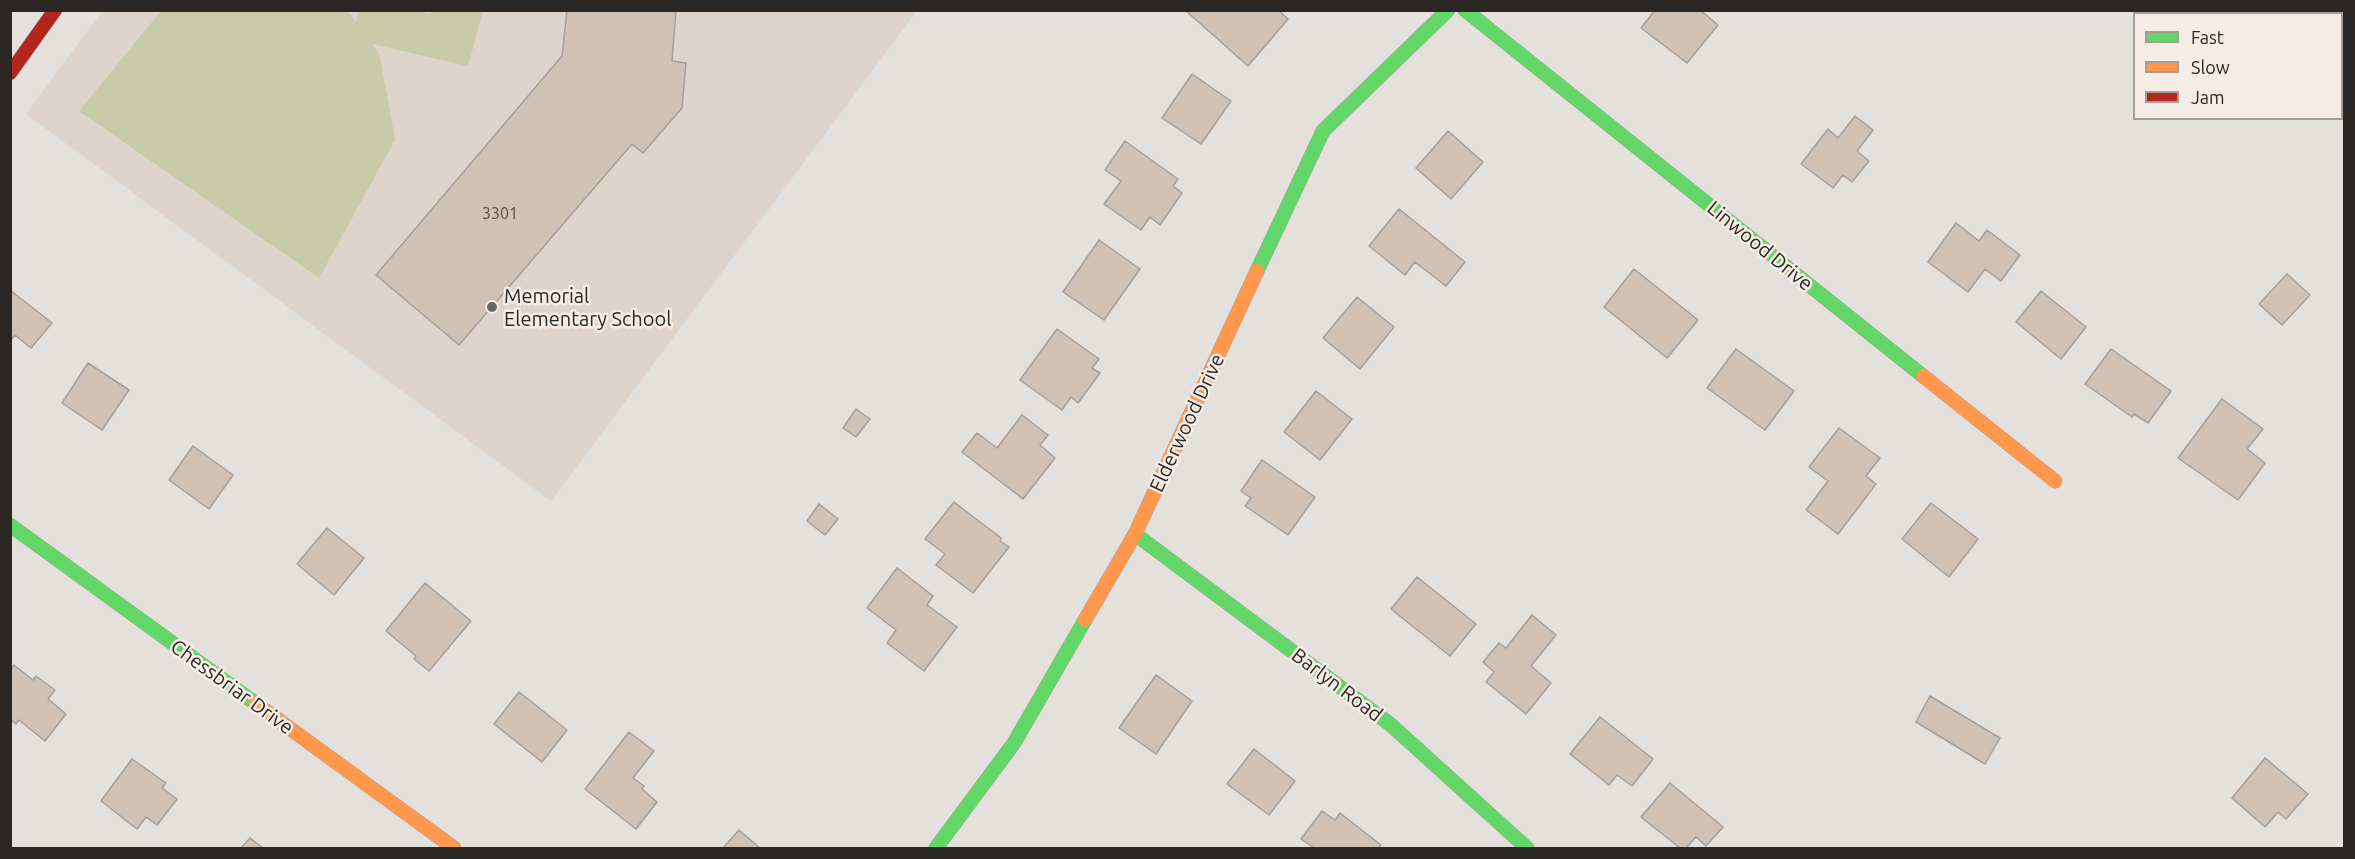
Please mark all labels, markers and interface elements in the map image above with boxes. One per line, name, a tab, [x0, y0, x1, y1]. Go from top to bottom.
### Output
legend	[2133, 12, 2343, 120]
text: Fast	[2191, 27, 2224, 47]
text: Slow	[2191, 57, 2230, 77]
text: Jam	[2191, 87, 2225, 107]
street label: Linwood Drive	[1702, 196, 1818, 296]
house number: 3301	[482, 204, 518, 224]
place label: Memorial Elementary School	[504, 284, 671, 331]
marker: Memorial Elementary School	[485, 300, 499, 314]
street label: Elderwood Drive	[1145, 350, 1229, 496]
street label: Chessbriar Drive	[166, 634, 298, 740]
street label: Barlyn Road	[1287, 643, 1387, 727]

